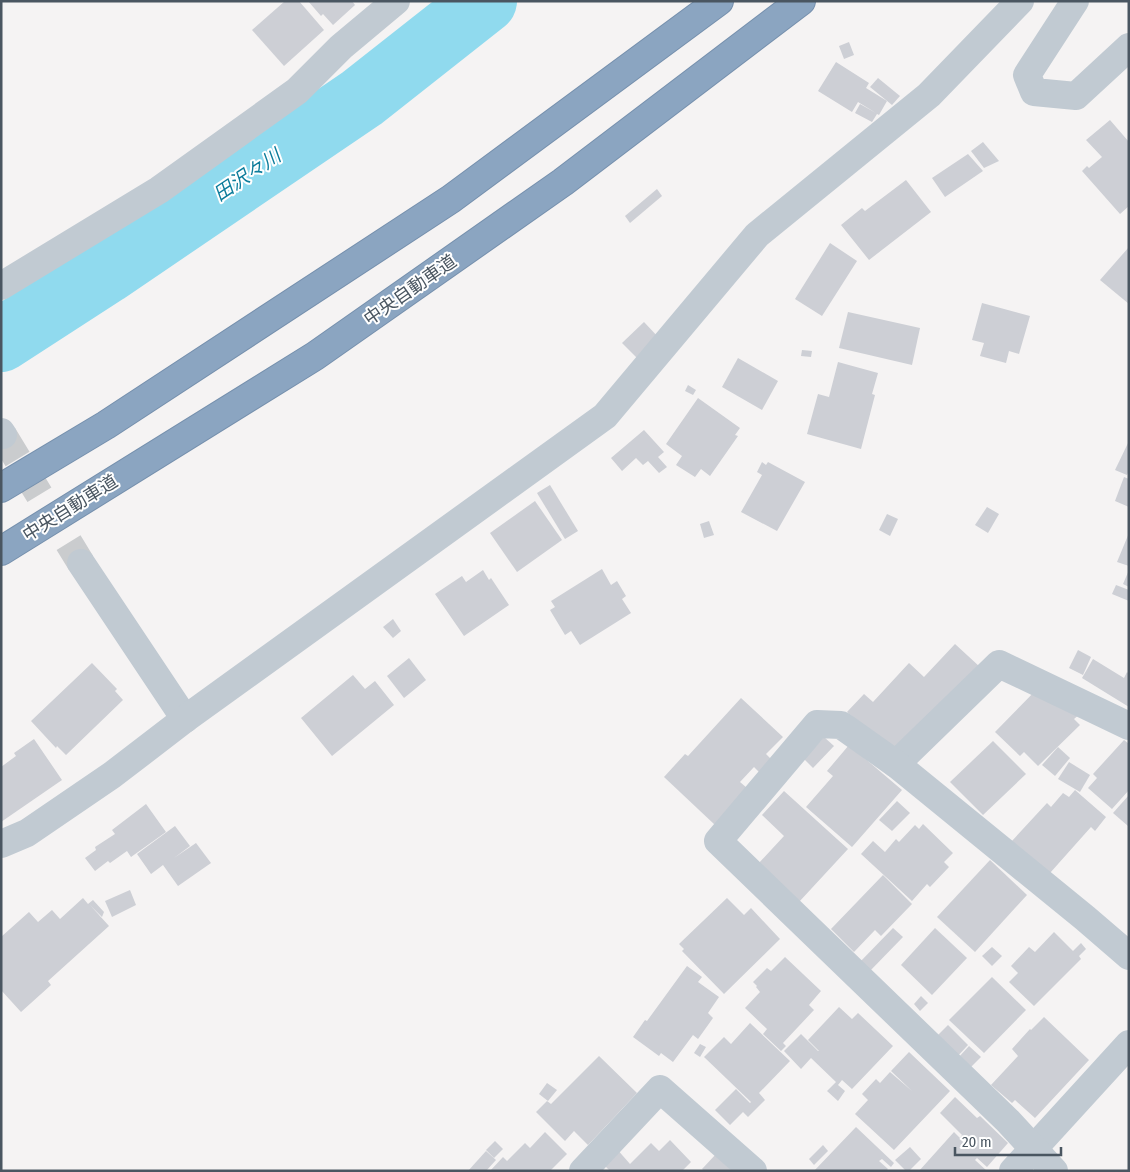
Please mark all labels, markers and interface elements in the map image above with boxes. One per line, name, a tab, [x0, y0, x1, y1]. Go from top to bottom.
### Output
water label: 田沢々川	[209, 143, 287, 206]
street label: 中央自動車道	[359, 250, 461, 330]
street label: 中央自動車道	[18, 470, 122, 546]
scale bar	[955, 1124, 1061, 1156]
text: 20 m	[962, 1133, 992, 1151]

